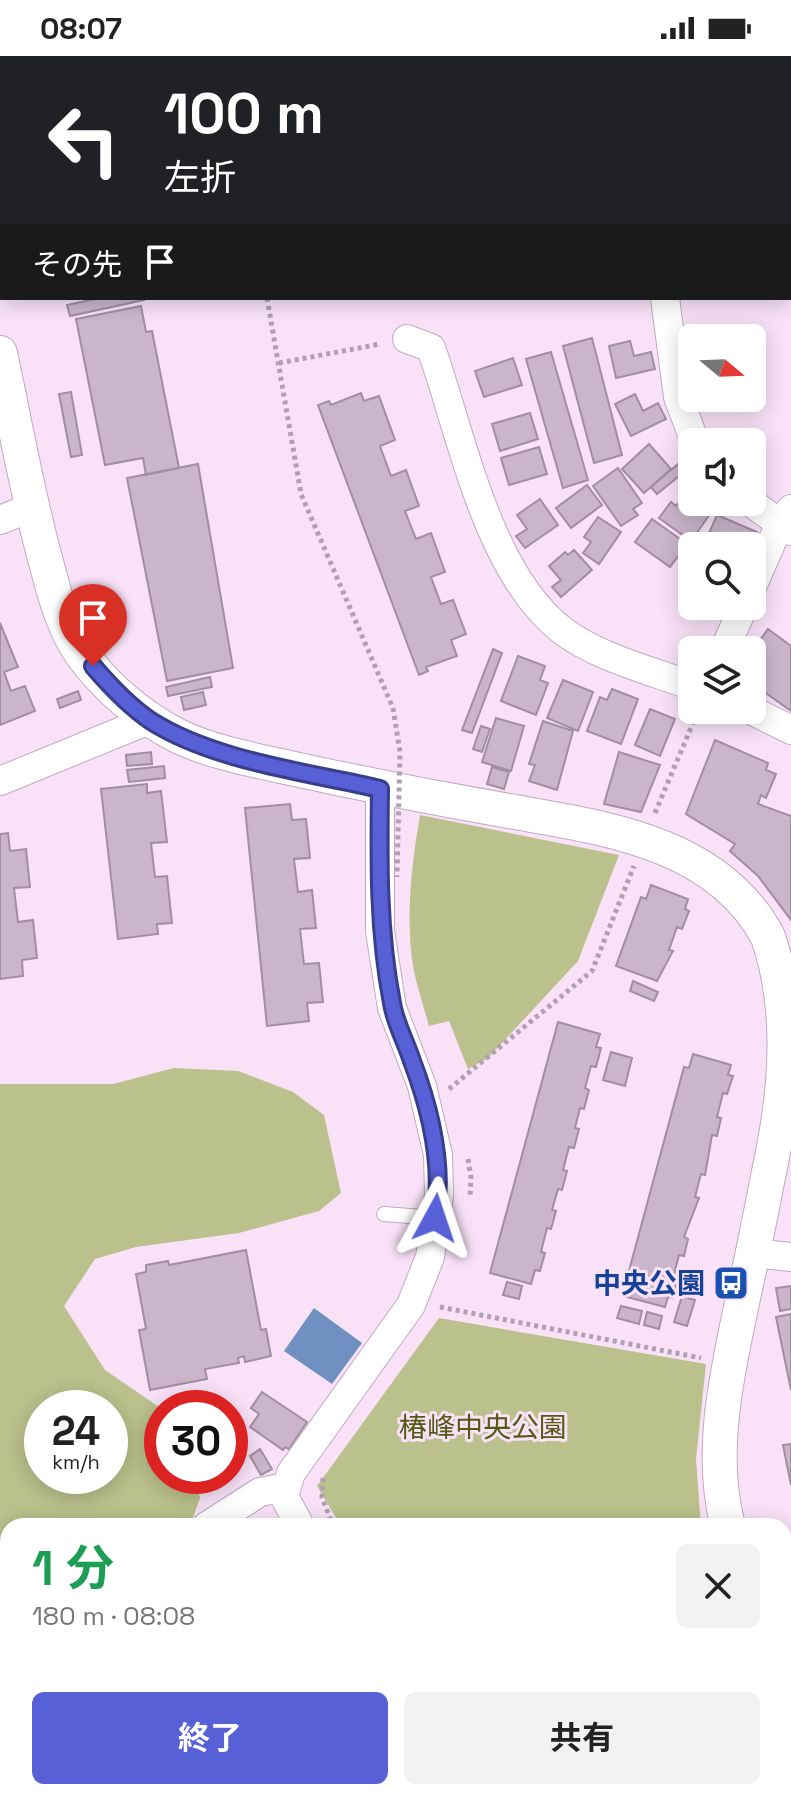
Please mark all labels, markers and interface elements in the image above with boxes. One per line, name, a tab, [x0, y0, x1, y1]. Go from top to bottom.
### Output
text: 08:07	[40, 9, 122, 48]
text: 100 m	[164, 78, 324, 149]
icon: left	[32, 88, 136, 192]
text: 左折	[164, 155, 236, 201]
icon: arrive	[138, 240, 182, 284]
text: その先	[32, 245, 122, 284]
north arrow	[678, 324, 766, 412]
map controls	[678, 324, 766, 724]
button: sound	[678, 428, 766, 516]
button: search	[678, 532, 766, 620]
pin	[59, 584, 127, 666]
icon: arrive	[71, 596, 115, 640]
button: layers	[678, 636, 766, 724]
position arrow	[393, 1176, 477, 1260]
bus stop icon: 中央公園	[712, 1264, 750, 1302]
place label: 中央公園	[593, 1265, 705, 1301]
speed limit sign: 30	[144, 1390, 248, 1494]
text: 24	[52, 1406, 100, 1457]
park label: 椿峰中央公園	[399, 1409, 567, 1445]
text: km/h	[52, 1449, 100, 1475]
text: 1 分	[32, 1538, 114, 1599]
button: close	[676, 1544, 760, 1628]
text: 180 m · 08:08	[32, 1599, 195, 1633]
button: 終了	[32, 1692, 388, 1784]
button: 共有	[404, 1692, 760, 1784]

